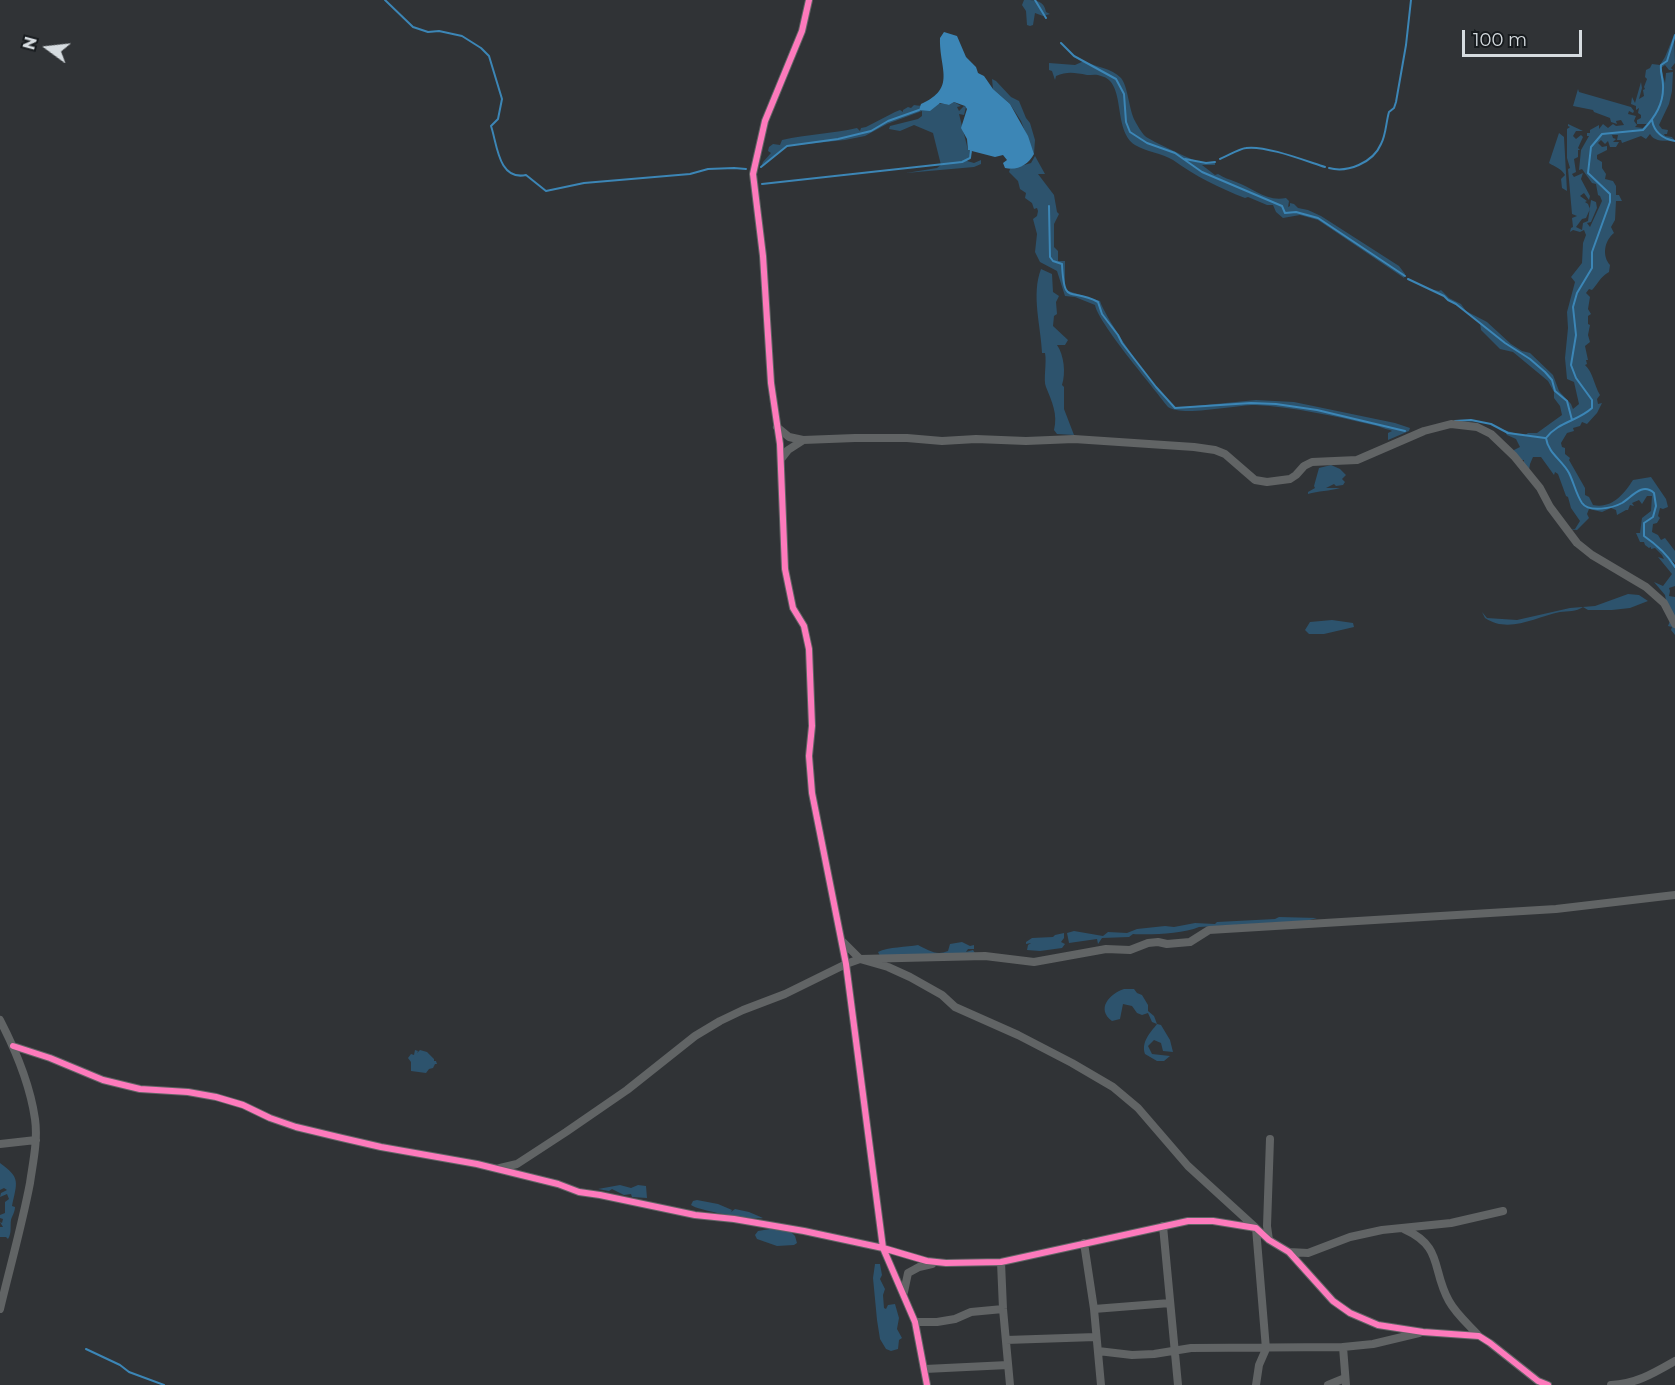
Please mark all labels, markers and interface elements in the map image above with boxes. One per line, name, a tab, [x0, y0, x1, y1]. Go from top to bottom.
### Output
north arrow	[18, 18, 78, 78]
scale bar	[1465, 18, 1585, 56]
text: 100 m	[1473, 29, 1527, 51]
text: N	[19, 35, 41, 52]

